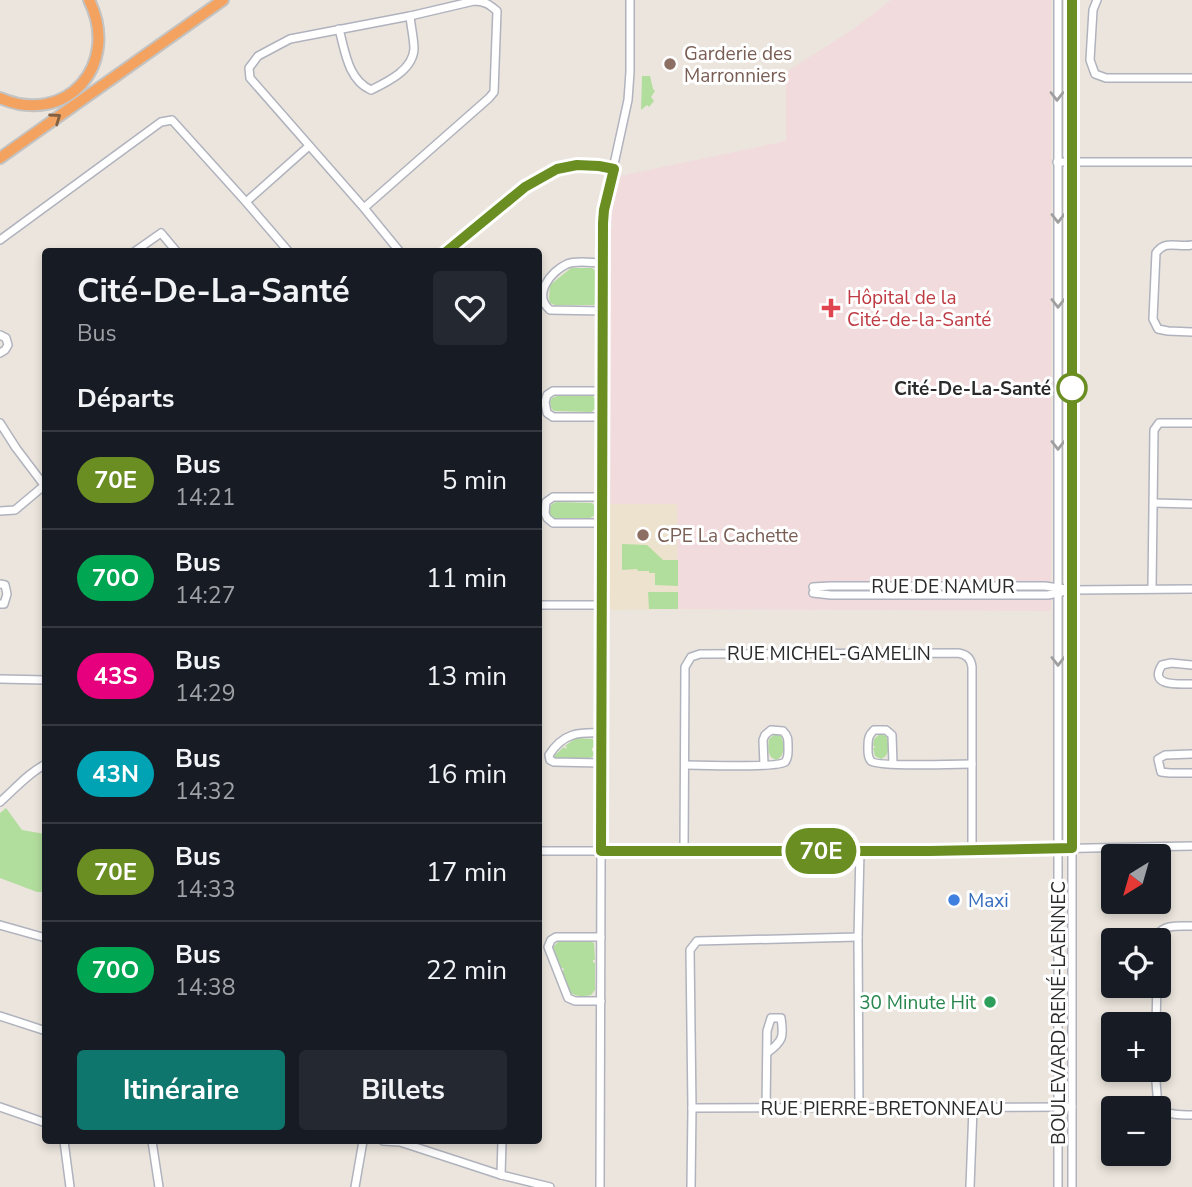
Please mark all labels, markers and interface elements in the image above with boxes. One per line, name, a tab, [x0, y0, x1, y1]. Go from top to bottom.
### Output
place label: Garderie des Marronniers	[684, 41, 792, 89]
marker: Garderie des Marronniers	[662, 56, 678, 72]
one-way arrow	[1049, 91, 1065, 102]
one-way arrow	[48, 114, 61, 126]
one-way arrow	[1050, 213, 1066, 224]
text: Cité-De-La-Santé	[77, 269, 350, 314]
button: heart	[433, 271, 507, 345]
place label: Hôpital de la Cité-de-la-Santé	[847, 285, 991, 333]
marker: Hôpital de la Cité-de-la-Santé	[821, 298, 841, 318]
one-way arrow	[1050, 299, 1066, 309]
text: Bus	[77, 318, 117, 349]
marker: Cité-De-La-Santé	[1057, 373, 1087, 403]
place label: Cité-De-La-Santé	[894, 376, 1051, 402]
text: Départs	[77, 381, 174, 416]
one-way arrow	[1050, 440, 1066, 451]
text: Bus	[175, 447, 221, 482]
text: 5 min	[442, 463, 507, 498]
text: 70E	[94, 464, 137, 496]
text: 14:21	[175, 482, 235, 513]
place label: CPE La Cachette	[657, 523, 798, 549]
marker: CPE La Cachette	[635, 527, 651, 543]
text: Bus	[175, 545, 221, 580]
text: 11 min	[426, 561, 507, 596]
text: 70O	[92, 562, 139, 594]
street label: RUE DE NAMUR	[871, 574, 1015, 600]
text: 14:27	[175, 580, 235, 611]
street label: RUE MICHEL-GAMELIN	[727, 641, 931, 667]
text: Bus	[175, 643, 221, 678]
one-way arrow	[1050, 657, 1066, 667]
text: 13 min	[426, 659, 507, 694]
text: 43S	[94, 660, 137, 692]
text: 14:29	[175, 678, 235, 709]
text: Bus	[175, 741, 221, 776]
text: 16 min	[426, 757, 507, 792]
text: 43N	[92, 758, 139, 790]
text: 14:32	[175, 776, 235, 807]
line badge: 70E	[781, 828, 861, 874]
text: 70E	[799, 835, 843, 867]
text: Bus	[175, 839, 221, 874]
north arrow	[1101, 844, 1171, 914]
map controls	[1101, 844, 1171, 1166]
text: 17 min	[426, 855, 507, 890]
text: 70E	[94, 856, 137, 888]
text: 14:33	[175, 874, 235, 905]
street label: BOULEVARD RENÉ-LAENNEC	[1046, 881, 1072, 1145]
place label: Maxi	[968, 888, 1009, 914]
marker: Maxi	[946, 892, 962, 908]
button: locate	[1101, 928, 1171, 998]
text: Bus	[175, 937, 221, 972]
text: 22 min	[426, 953, 507, 988]
text: 70O	[92, 954, 139, 986]
text: 14:38	[175, 972, 235, 1003]
place label: 30 Minute Hit	[859, 990, 976, 1016]
marker: 30 Minute Hit	[982, 994, 998, 1010]
button: +	[1101, 1012, 1171, 1082]
button: Itinéraire	[77, 1050, 285, 1130]
button: Billets	[299, 1050, 507, 1130]
street label: RUE PIERRE-BRETONNEAU	[760, 1096, 1004, 1122]
button: −	[1101, 1096, 1171, 1166]

